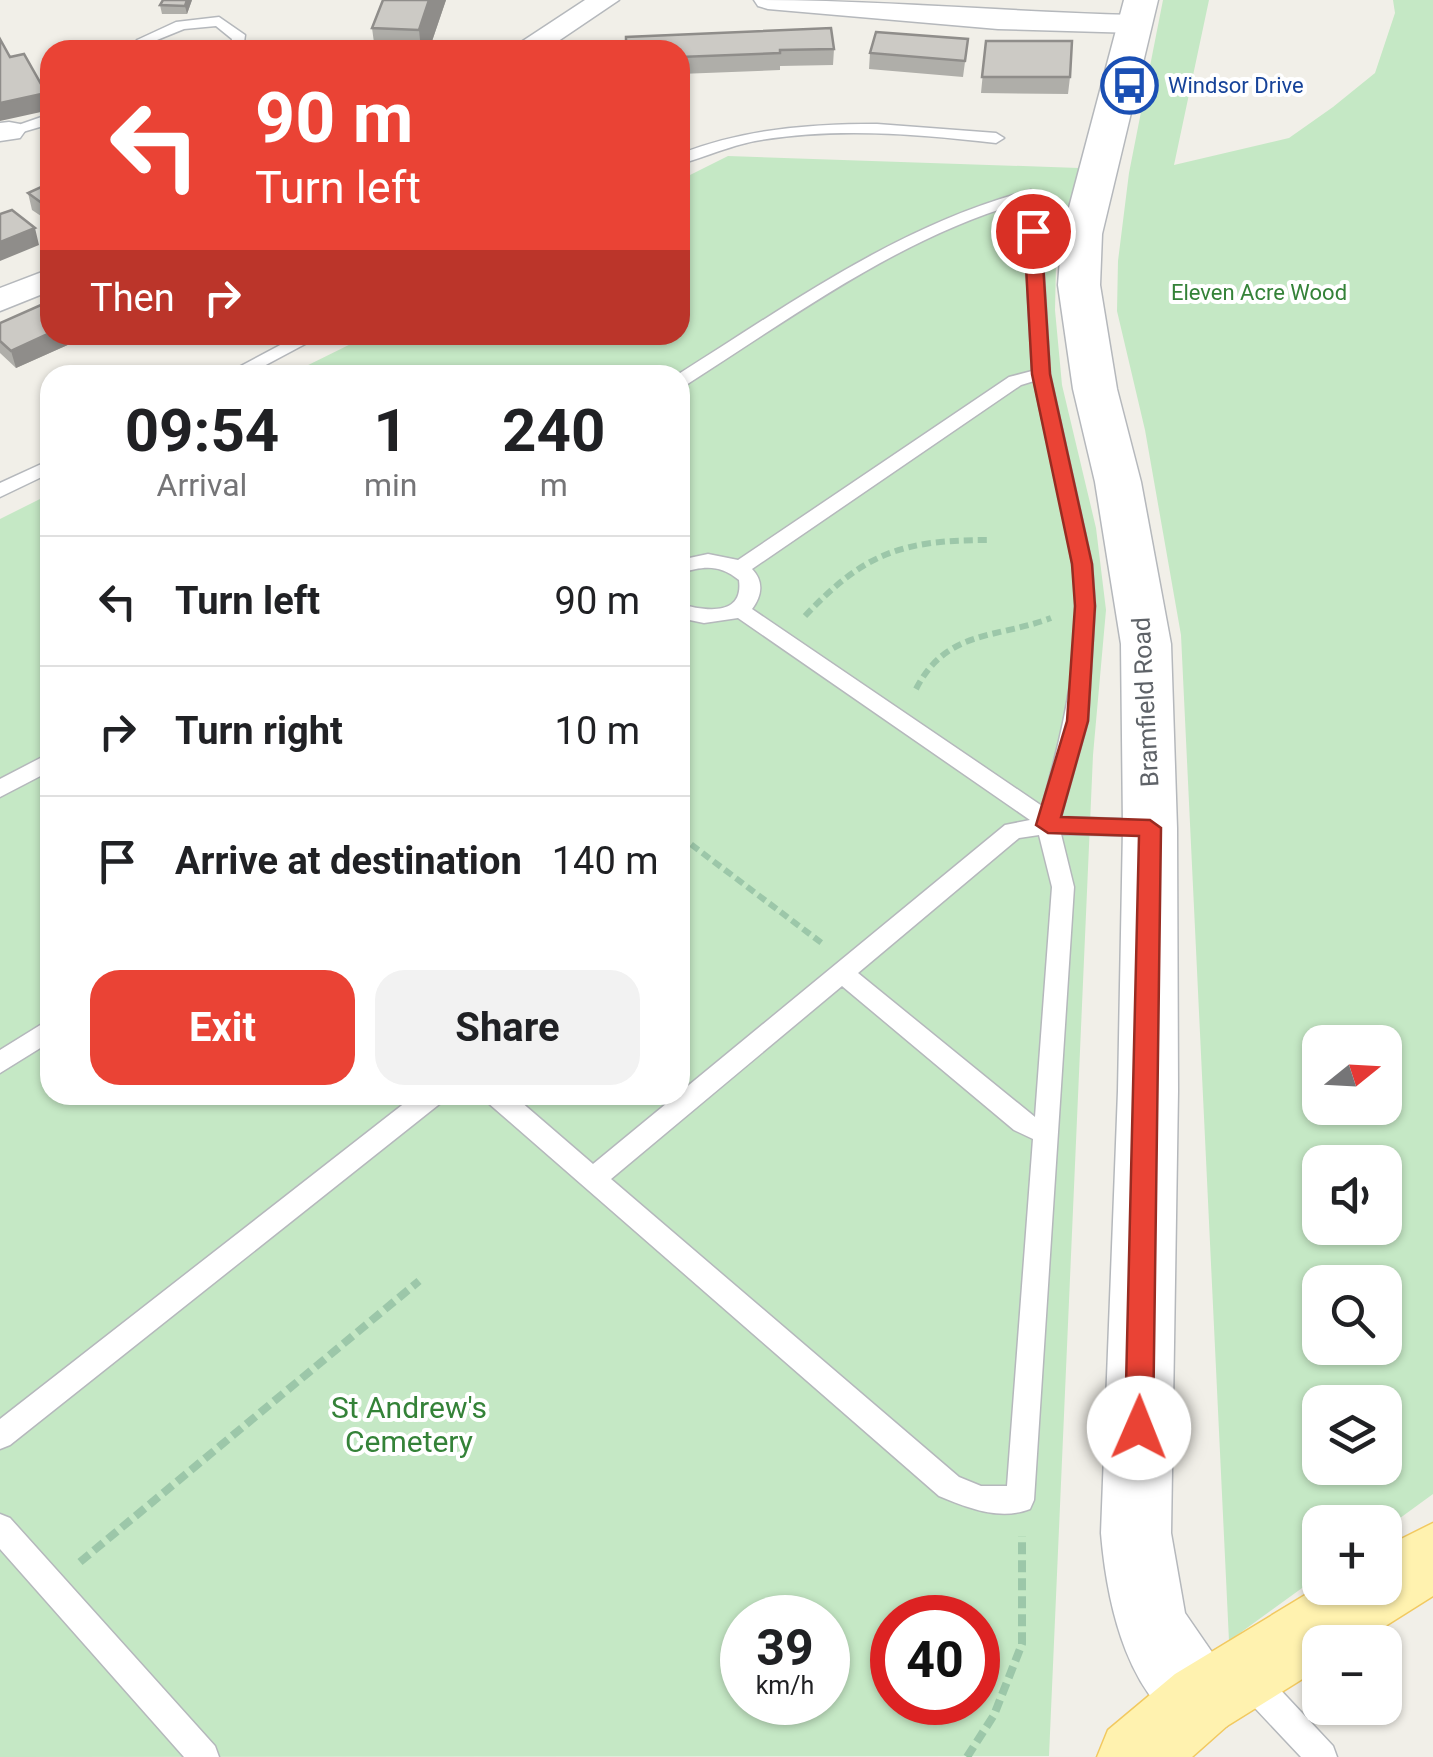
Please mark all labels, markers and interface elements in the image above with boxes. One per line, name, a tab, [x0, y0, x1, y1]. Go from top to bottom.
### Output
bus stop icon: Windsor Drive	[1099, 55, 1159, 115]
place label: Windsor Drive	[1168, 73, 1304, 98]
text: 90 m	[255, 77, 413, 159]
icon: left	[90, 80, 220, 210]
text: Turn left	[255, 161, 421, 214]
pin	[991, 189, 1076, 274]
icon: arrive	[1006, 204, 1061, 259]
icon: right	[195, 270, 250, 325]
text: Then	[90, 276, 175, 320]
park label: Eleven Acre Wood	[1171, 280, 1347, 305]
text: 09:54	[125, 395, 279, 466]
text: 1	[373, 395, 408, 466]
text: 240	[502, 395, 605, 466]
text: Arrival	[157, 466, 247, 504]
text: min	[364, 466, 417, 504]
text: m	[540, 466, 568, 504]
icon: left	[90, 574, 145, 629]
text: Turn left	[175, 579, 320, 623]
text: 90 m	[555, 579, 640, 623]
street label: Bramfield Road	[1127, 616, 1164, 788]
icon: right	[90, 704, 145, 759]
text: Turn right	[175, 709, 343, 753]
text: 10 m	[555, 709, 640, 753]
icon: arrive	[90, 834, 145, 889]
text: Arrive at destination	[175, 839, 522, 883]
text: 140 m	[552, 839, 659, 883]
button: Exit	[90, 970, 355, 1085]
button: Share	[375, 970, 640, 1085]
north arrow	[1302, 1025, 1402, 1125]
map controls	[1302, 1025, 1402, 1725]
button: sound	[1302, 1145, 1402, 1245]
button: search	[1302, 1265, 1402, 1365]
position arrow	[1087, 1376, 1191, 1480]
button: layers	[1302, 1385, 1402, 1485]
park label: St Andrew's Cemetery	[331, 1390, 487, 1459]
button: +	[1302, 1505, 1402, 1605]
speed limit sign: 40	[870, 1595, 1000, 1725]
text: 39	[756, 1619, 814, 1677]
button: −	[1302, 1625, 1402, 1725]
text: km/h	[756, 1671, 814, 1700]

